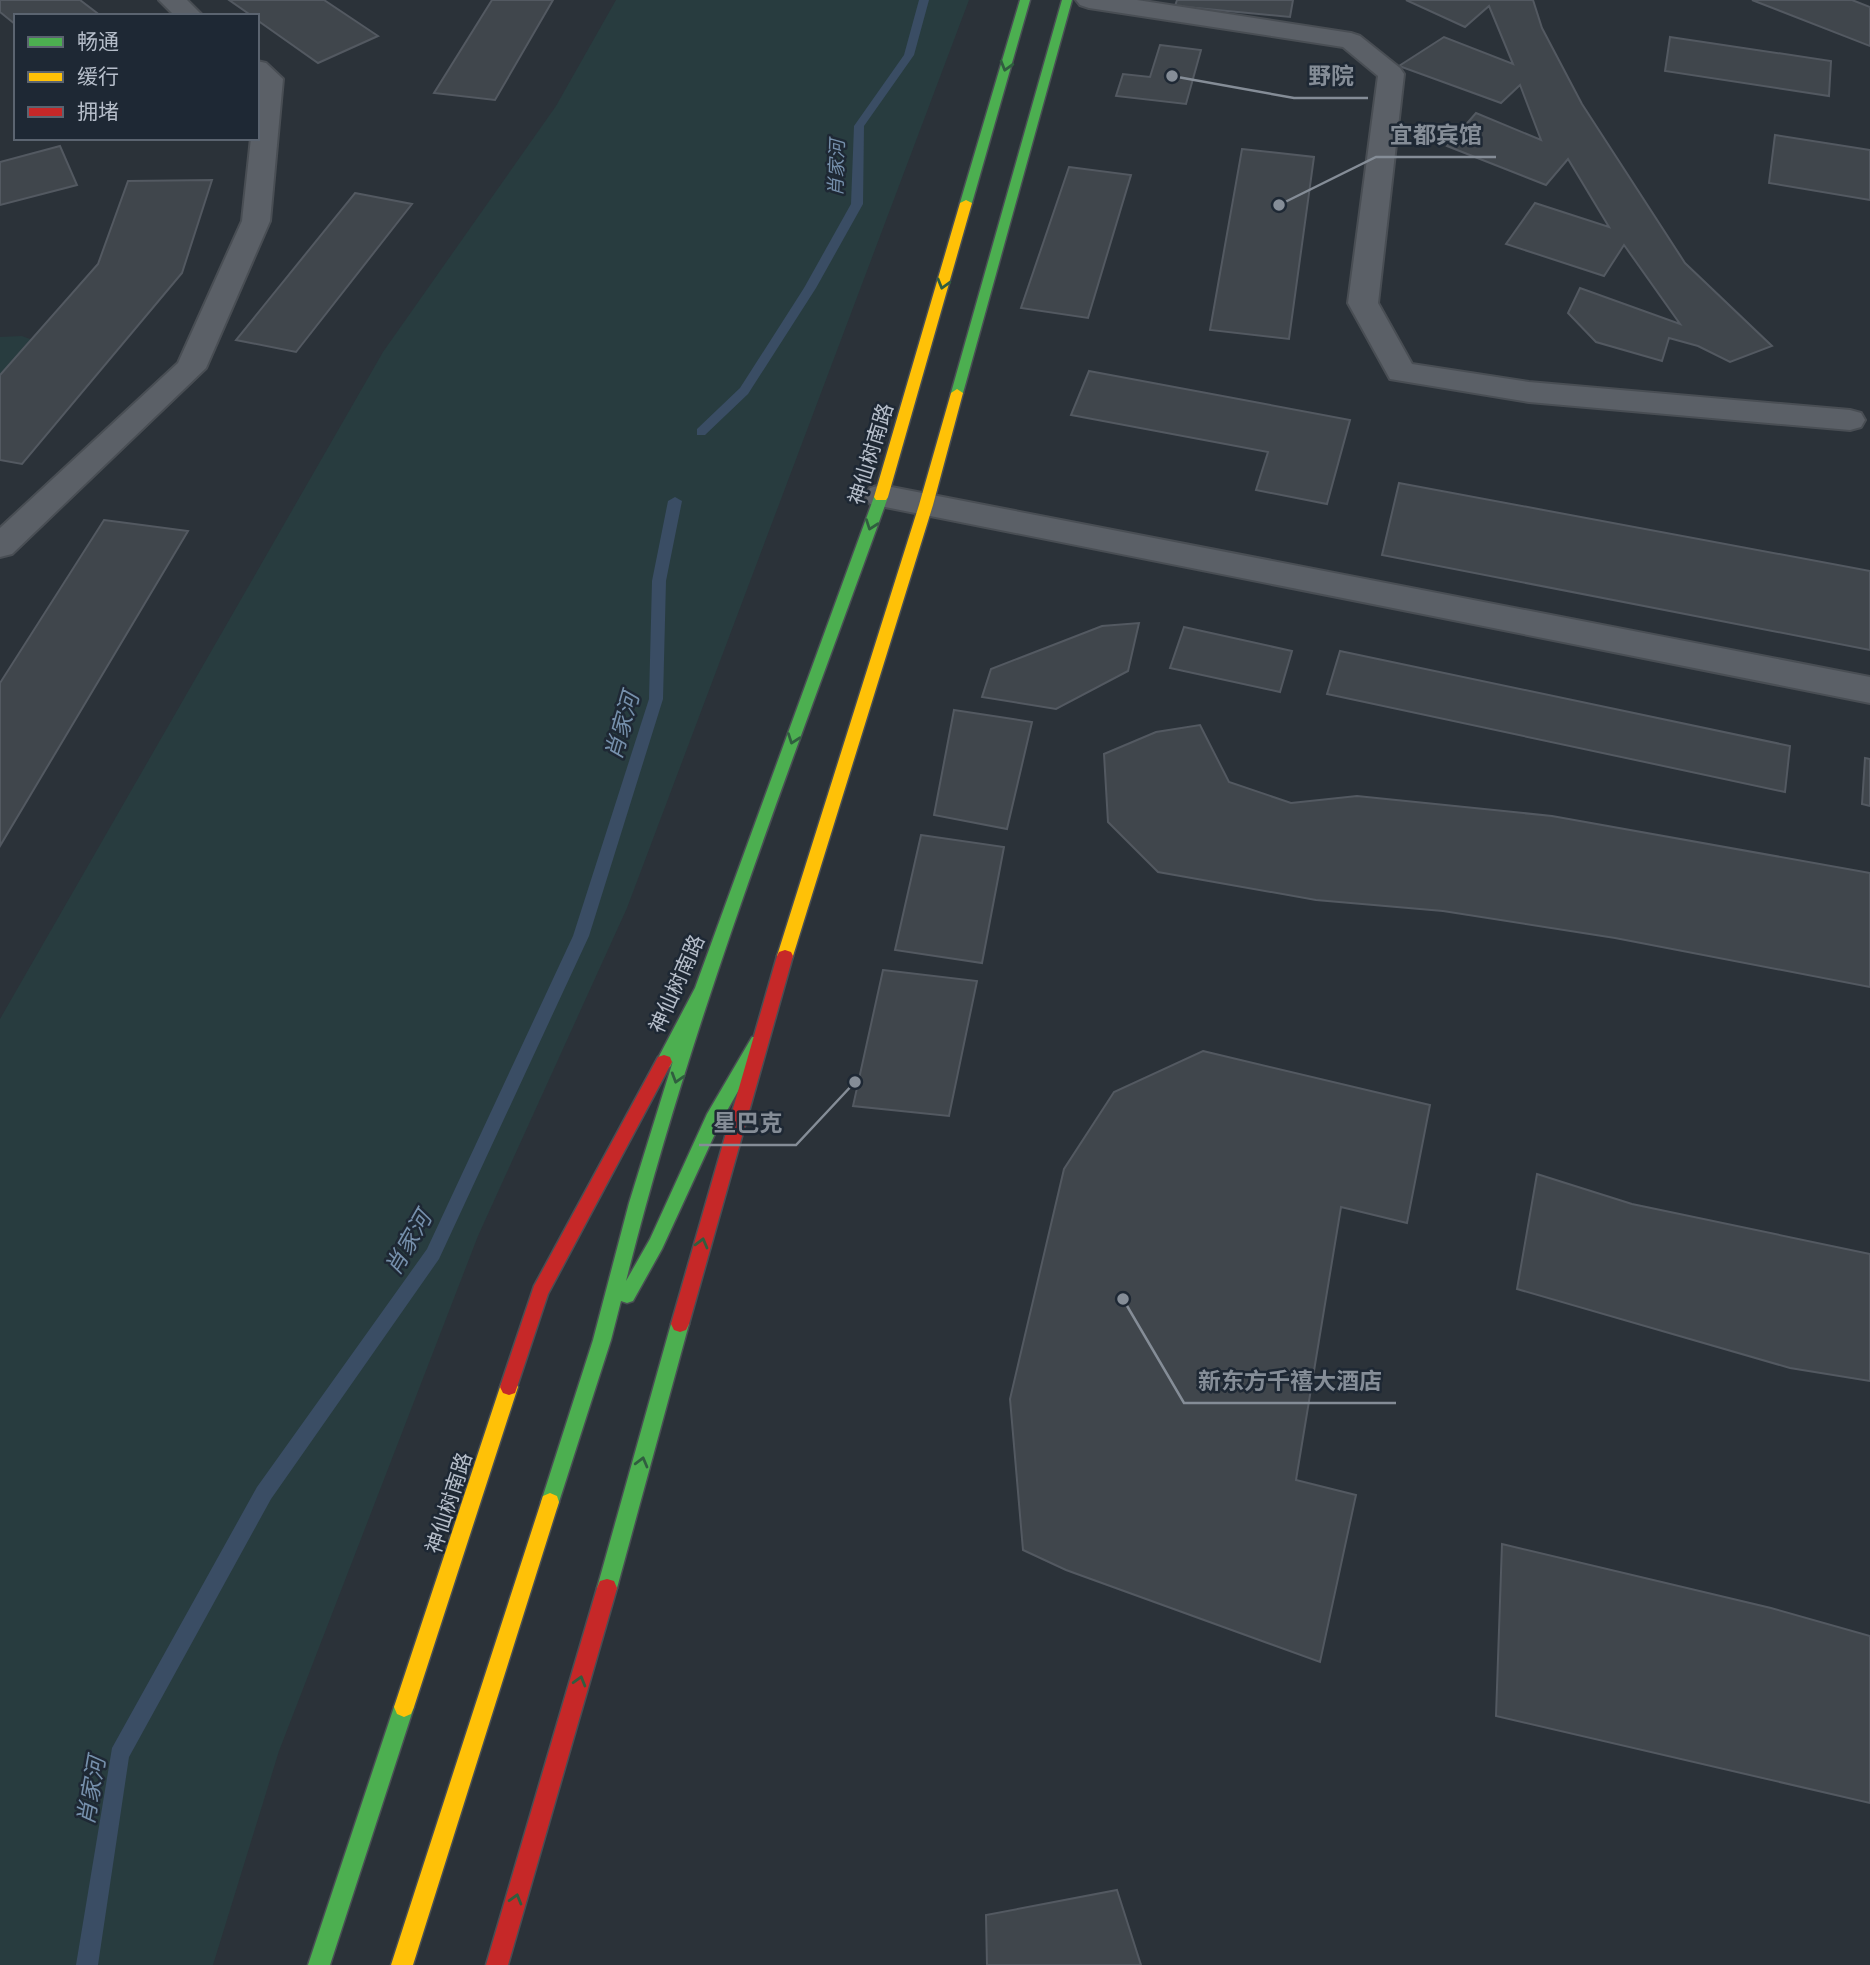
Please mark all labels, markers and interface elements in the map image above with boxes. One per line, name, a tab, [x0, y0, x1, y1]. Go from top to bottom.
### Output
legend	[14, 14, 259, 140]
text: 畅通	[77, 27, 119, 56]
callout: 野院	[1294, 54, 1368, 98]
one-way arrow	[1000, 59, 1014, 71]
text: 野院	[1308, 60, 1354, 91]
text: 缓行	[77, 62, 119, 91]
text: 拥堵	[77, 97, 119, 126]
callout: 宜都宾馆	[1376, 113, 1496, 157]
text: 宜都宾馆	[1390, 119, 1482, 150]
water label: 肖家河	[822, 135, 850, 197]
one-way arrow	[936, 278, 951, 290]
street label: 神仙树南路	[841, 399, 900, 508]
one-way arrow	[865, 519, 879, 531]
water label: 肖家河	[597, 685, 647, 763]
one-way arrow	[787, 733, 801, 745]
street label: 神仙树南路	[642, 930, 711, 1038]
one-way arrow	[670, 1071, 685, 1083]
callout: 星巴克	[699, 1101, 796, 1145]
text: 星巴克	[714, 1107, 783, 1138]
water label: 肖家河	[377, 1202, 440, 1280]
one-way arrow	[694, 1237, 709, 1249]
callout: 新东方千禧大酒店	[1184, 1359, 1396, 1403]
text: 新东方千禧大酒店	[1198, 1365, 1382, 1396]
street label: 神仙树南路	[419, 1448, 479, 1557]
one-way arrow	[634, 1457, 648, 1469]
one-way arrow	[571, 1675, 586, 1687]
water label: 肖家河	[69, 1750, 112, 1828]
one-way arrow	[507, 1894, 522, 1906]

